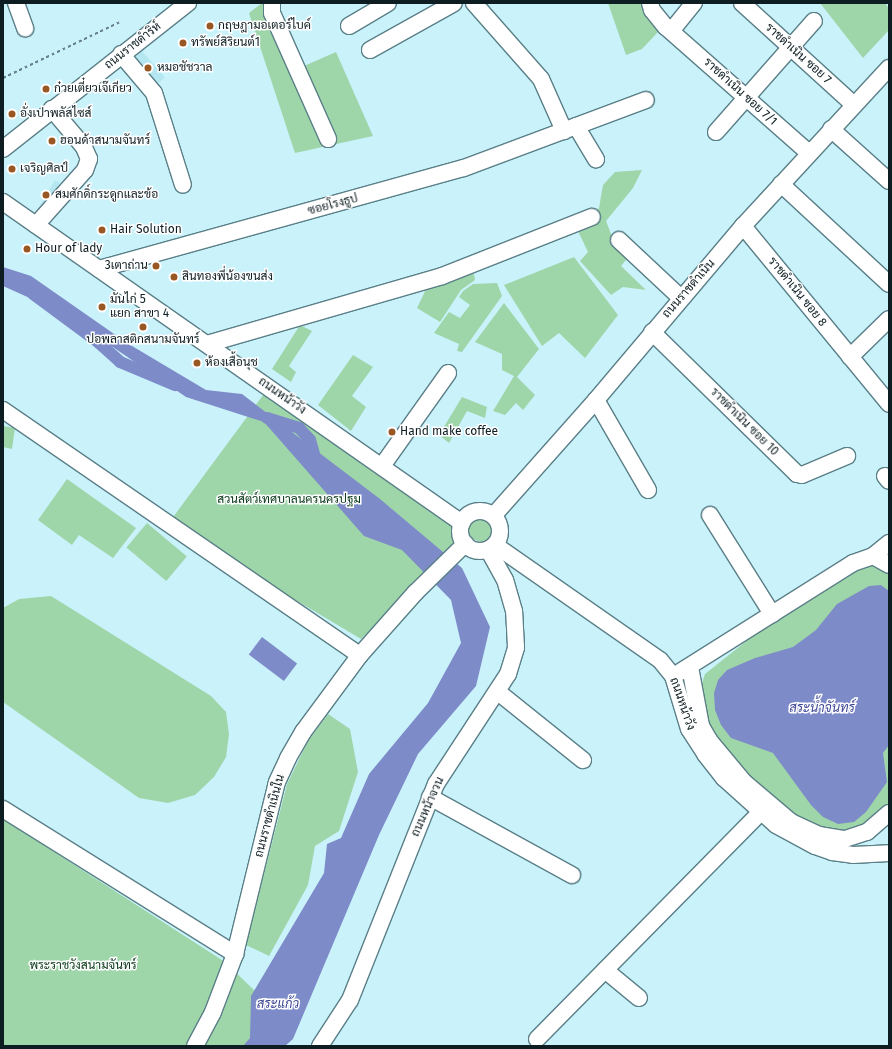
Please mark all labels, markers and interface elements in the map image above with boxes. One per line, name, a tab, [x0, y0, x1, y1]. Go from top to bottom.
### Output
place label: กฤษฎามอเตอร์ไบค์	[218, 19, 311, 33]
street label: ถนนราชดำริห์	[102, 20, 164, 72]
marker: กฤษฎามอเตอร์ไบค์	[205, 21, 215, 31]
street label: ราชดำเนิน ซอย 7	[762, 21, 834, 87]
place label: ทรัพย์สิริยนต์1	[191, 36, 260, 50]
marker: ทรัพย์สิริยนต์1	[178, 38, 188, 48]
street label: ราชดำเนิน ซอย 7/1	[700, 55, 780, 129]
place label: หมอชัชวาล	[157, 61, 213, 75]
marker: หมอชัชวาล	[142, 62, 154, 74]
place label: ก๋วยเตี๋ยวเจ๊เกียว	[54, 82, 132, 96]
marker: ก๋วยเตี๋ยวเจ๊เกียว	[41, 84, 51, 94]
place label: อั่งเปาพลัสไซส์	[20, 107, 91, 121]
marker: อั่งเปาพลัสไซส์	[7, 109, 17, 119]
place label: ฮอนด้าสนามจันทร์	[60, 134, 150, 148]
marker: ฮอนด้าสนามจันทร์	[47, 136, 57, 146]
place label: เจริญศิลป์	[20, 162, 68, 176]
marker: เจริญศิลป์	[7, 164, 17, 174]
place label: สมศักดิ์กระดูกและข้อ	[55, 188, 158, 202]
marker: สมศักดิ์กระดูกและข้อ	[40, 189, 52, 201]
street label: ซอยโรงธูป	[306, 191, 360, 219]
place label: Hair Solution	[110, 223, 182, 237]
marker: Hair Solution	[97, 225, 107, 235]
place label: Hour of lady	[35, 242, 102, 256]
marker: Hour of lady	[22, 244, 32, 254]
street label: ราชดำเนิน ซอย 8	[765, 254, 829, 330]
street label: ถนนราชดำเนิน	[660, 257, 718, 321]
place label: 3เตาถ่าน	[105, 259, 148, 273]
marker: 3เตาถ่าน	[151, 261, 161, 271]
place label: สินทองพี่น้องขนส่ง	[182, 270, 273, 284]
marker: สินทองพี่น้องขนส่ง	[169, 272, 179, 282]
place label: มันไก่ 5 แยก สาขา 4	[110, 293, 169, 321]
marker: มันไก่ 5 แยก สาขา 4	[97, 302, 107, 312]
marker: ปอพลาสติกสนามจันทร์	[138, 322, 148, 332]
place label: ปอพลาสติกสนามจันทร์	[86, 333, 200, 347]
place label: ห้องเสื้อนุช	[205, 356, 258, 370]
marker: ห้องเสื้อนุช	[192, 358, 202, 368]
street label: ถนนหน้าวัง	[255, 374, 309, 418]
street label: ราชดำเนิน ซอย 10	[707, 385, 781, 459]
place label: Hand make coffee	[400, 425, 498, 439]
marker: Hand make coffee	[387, 427, 397, 437]
park label: สวนสัตว์เทศบาลนครนครปฐม	[217, 493, 361, 507]
street label: ถนนหน้าวัง	[666, 676, 698, 732]
water label: สระน้ำจันทร์	[789, 700, 855, 716]
street label: ถนนราชดำเนินใน	[252, 773, 288, 859]
street label: ถนนหน้าจวน	[408, 775, 448, 839]
park label: พระราชวังสนามจันทร์	[29, 959, 137, 973]
water label: สระแก้ว	[257, 996, 299, 1012]

